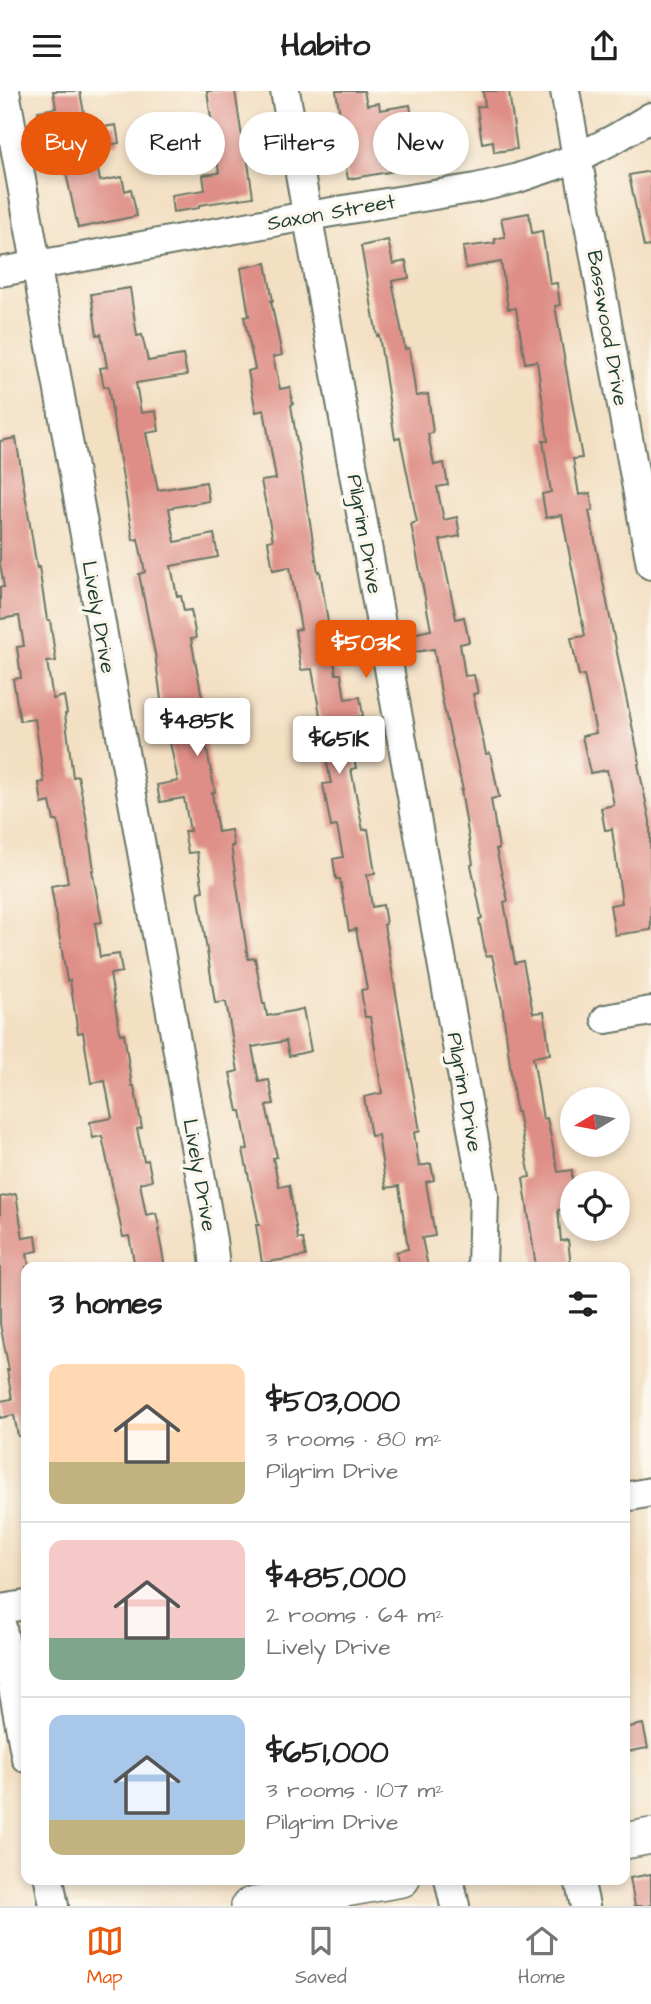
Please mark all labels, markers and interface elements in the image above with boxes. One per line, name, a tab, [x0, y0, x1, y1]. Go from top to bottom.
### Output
text: Habito	[281, 23, 370, 68]
icon: menu	[28, 27, 66, 65]
icon: share	[585, 27, 623, 65]
chip: Buy	[21, 112, 111, 175]
chip: Rent	[125, 112, 225, 175]
chip: Filters	[239, 112, 359, 175]
chip: New	[373, 112, 469, 175]
street label: Saxon Street	[265, 187, 398, 238]
street label: Basswood Drive	[580, 248, 635, 408]
street label: Pilgrim Drive	[338, 472, 389, 596]
street label: Lively Drive	[72, 559, 123, 676]
pin: $503K	[317, 621, 415, 680]
text: $503K	[331, 627, 401, 659]
pin: $485K	[148, 699, 246, 758]
text: $485K	[160, 705, 234, 737]
pin: $651K	[290, 717, 388, 776]
text: $651K	[309, 723, 369, 755]
street label: Pilgrim Drive	[438, 1030, 489, 1154]
north arrow	[560, 1087, 630, 1157]
map controls	[560, 1087, 630, 1241]
street label: Lively Drive	[173, 1117, 224, 1234]
button: locate	[560, 1171, 630, 1241]
text: 3 homes	[49, 1283, 163, 1325]
icon: filters	[564, 1285, 602, 1323]
text: $503,000	[266, 1381, 400, 1423]
icon: home	[105, 1392, 189, 1476]
text: 3 rooms · 80 m²	[266, 1423, 442, 1455]
text: Pilgrim Drive	[266, 1455, 398, 1487]
text: $485,000	[266, 1557, 406, 1599]
icon: home	[105, 1568, 189, 1652]
text: 2 rooms · 64 m²	[266, 1599, 444, 1631]
text: Lively Drive	[266, 1631, 391, 1663]
text: $651,000	[266, 1732, 389, 1774]
icon: home	[105, 1743, 189, 1827]
text: 3 rooms · 107 m²	[266, 1774, 444, 1806]
text: Pilgrim Drive	[266, 1806, 398, 1838]
tab: Map	[86, 1922, 124, 1991]
tab: Saved	[295, 1922, 347, 1991]
tab: Home	[518, 1922, 565, 1991]

